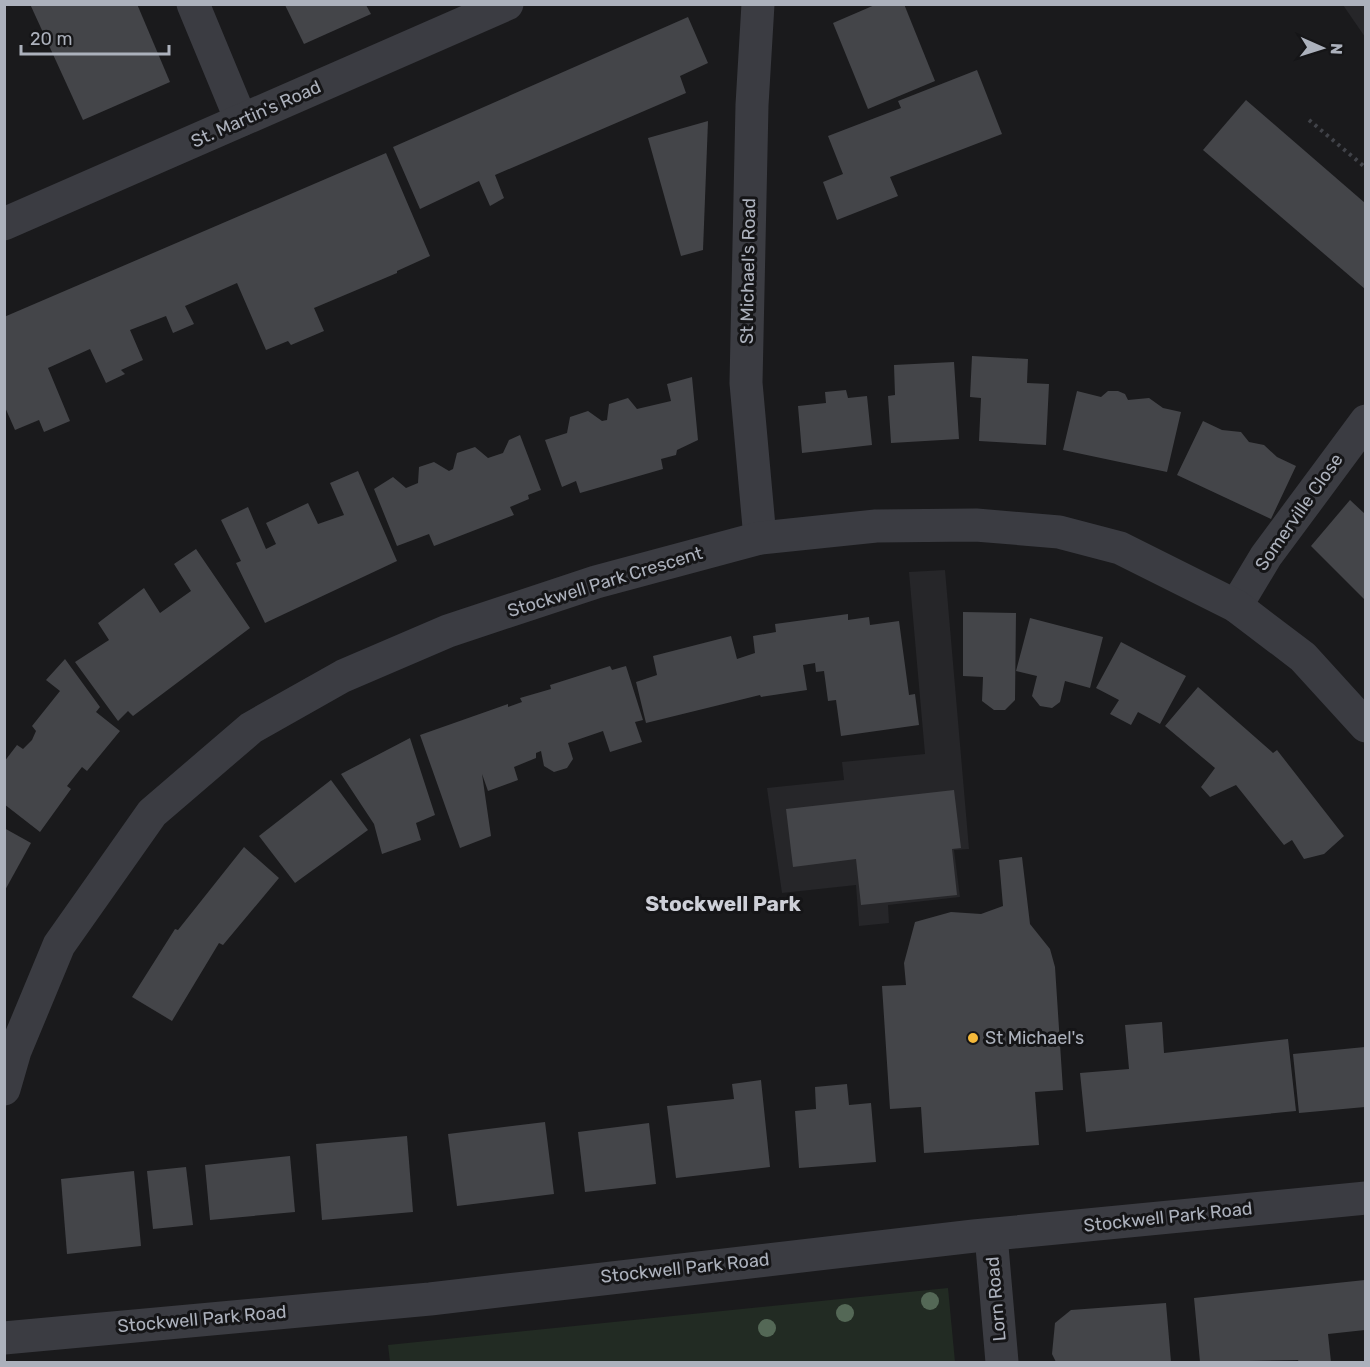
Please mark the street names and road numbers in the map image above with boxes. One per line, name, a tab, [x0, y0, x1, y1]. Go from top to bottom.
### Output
street label: St. Martin's Road	[188, 76, 324, 152]
street label: St Michael's Road	[736, 198, 760, 344]
street label: Somerville Close	[1250, 449, 1348, 575]
street label: Stockwell Park Crescent	[505, 542, 705, 622]
street label: Stockwell Park Road	[1083, 1197, 1253, 1237]
street label: Stockwell Park Road	[600, 1248, 770, 1288]
street label: Lorn Road	[981, 1256, 1011, 1342]
street label: Stockwell Park Road	[117, 1301, 287, 1337]

